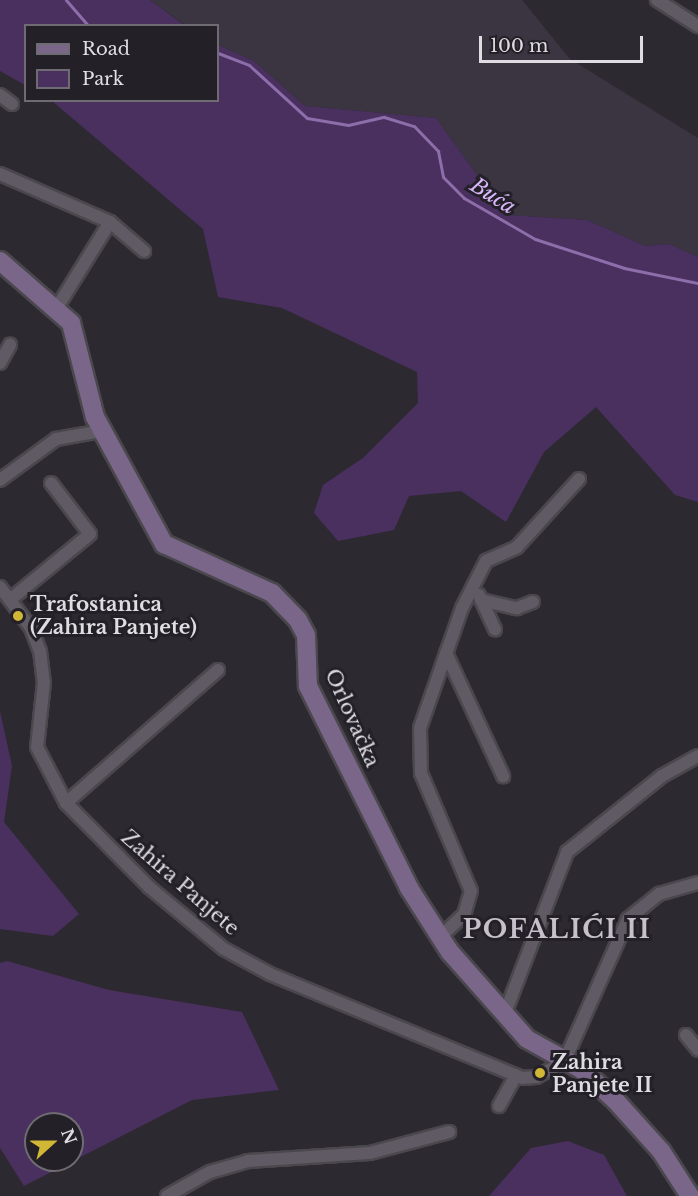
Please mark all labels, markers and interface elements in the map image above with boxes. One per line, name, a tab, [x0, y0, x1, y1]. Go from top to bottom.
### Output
legend	[24, 24, 219, 102]
scale bar	[482, 24, 646, 62]
text: 100 m	[490, 35, 548, 57]
text: Road	[82, 38, 130, 60]
text: Park	[82, 68, 124, 90]
water label: Buća	[466, 172, 520, 220]
place label: Trafostanica (Zahira Panjete)	[30, 592, 197, 639]
marker: Trafostanica (Zahira Panjete)	[11, 609, 25, 623]
street label: Orlovačka	[320, 665, 384, 771]
street label: Zahira Panjete	[116, 825, 244, 941]
district label: POFALIĆI II	[463, 914, 651, 946]
place label: Zahira Panjete II	[552, 1050, 652, 1097]
marker: Zahira Panjete II	[533, 1066, 547, 1080]
north arrow	[24, 1112, 84, 1172]
text: N	[57, 1126, 81, 1147]

